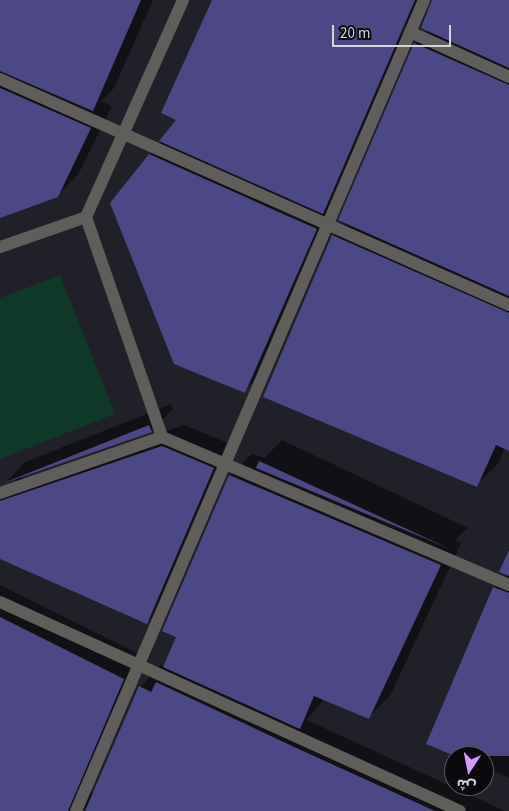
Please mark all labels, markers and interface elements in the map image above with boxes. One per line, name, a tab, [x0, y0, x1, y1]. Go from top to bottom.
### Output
scale bar	[334, 15, 453, 47]
text: 20 m	[340, 23, 370, 44]
north arrow	[444, 746, 494, 796]
text: ش	[455, 773, 478, 796]

